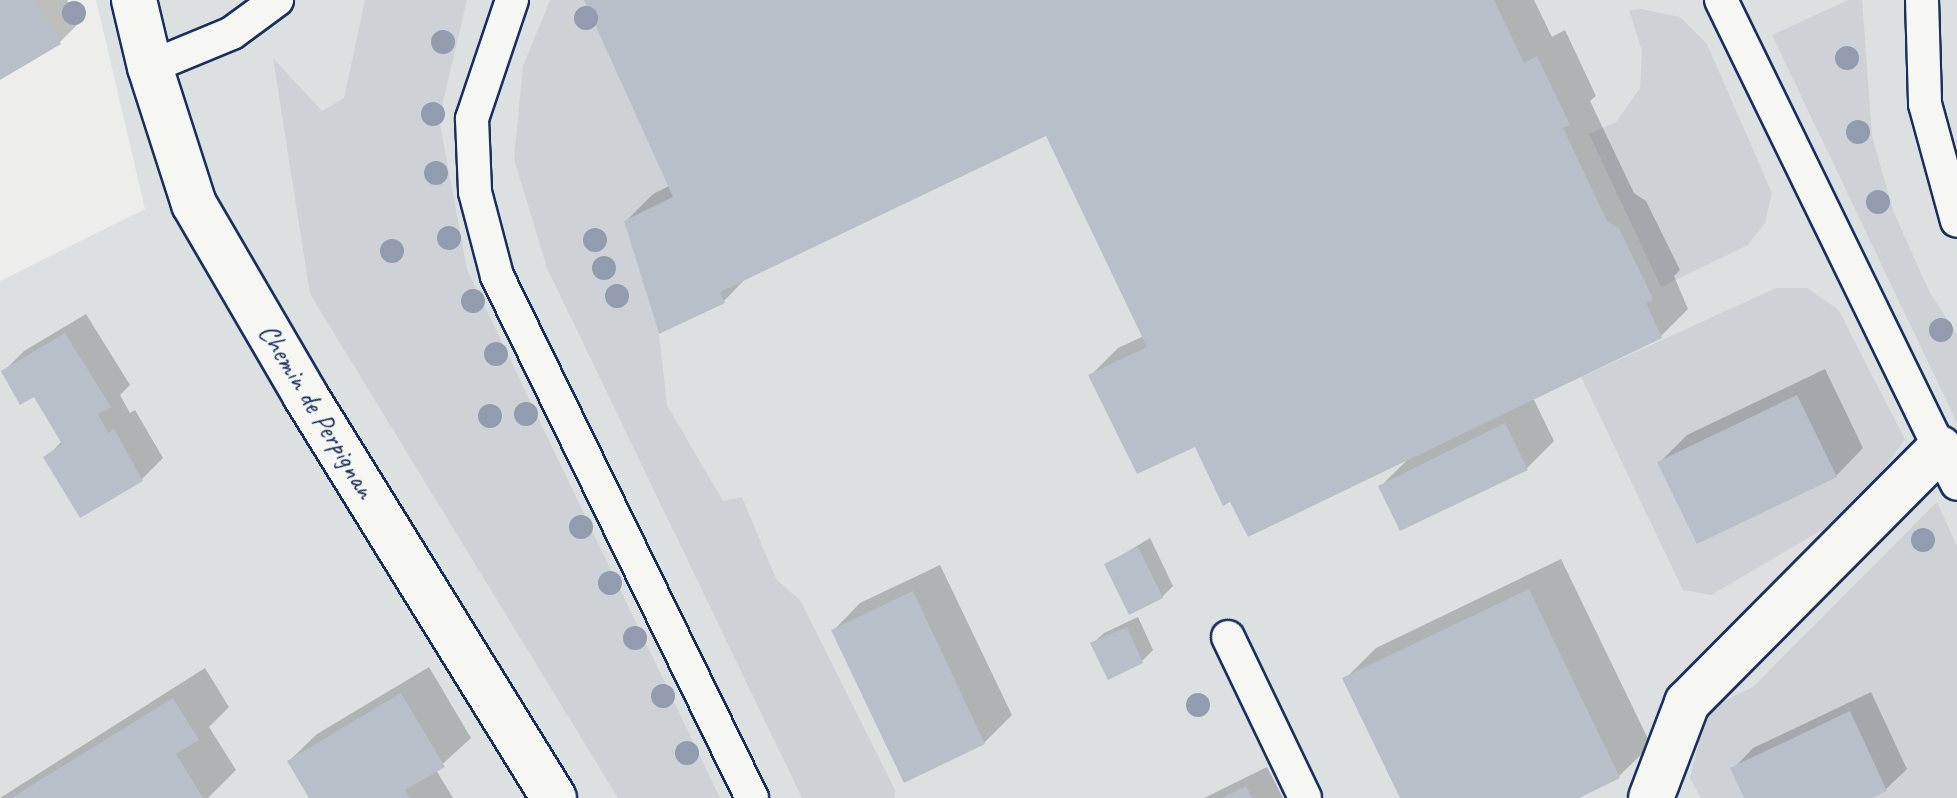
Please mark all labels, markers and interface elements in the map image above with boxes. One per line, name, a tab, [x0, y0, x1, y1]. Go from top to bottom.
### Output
street label: Chemin de Perpignan	[252, 317, 382, 505]

